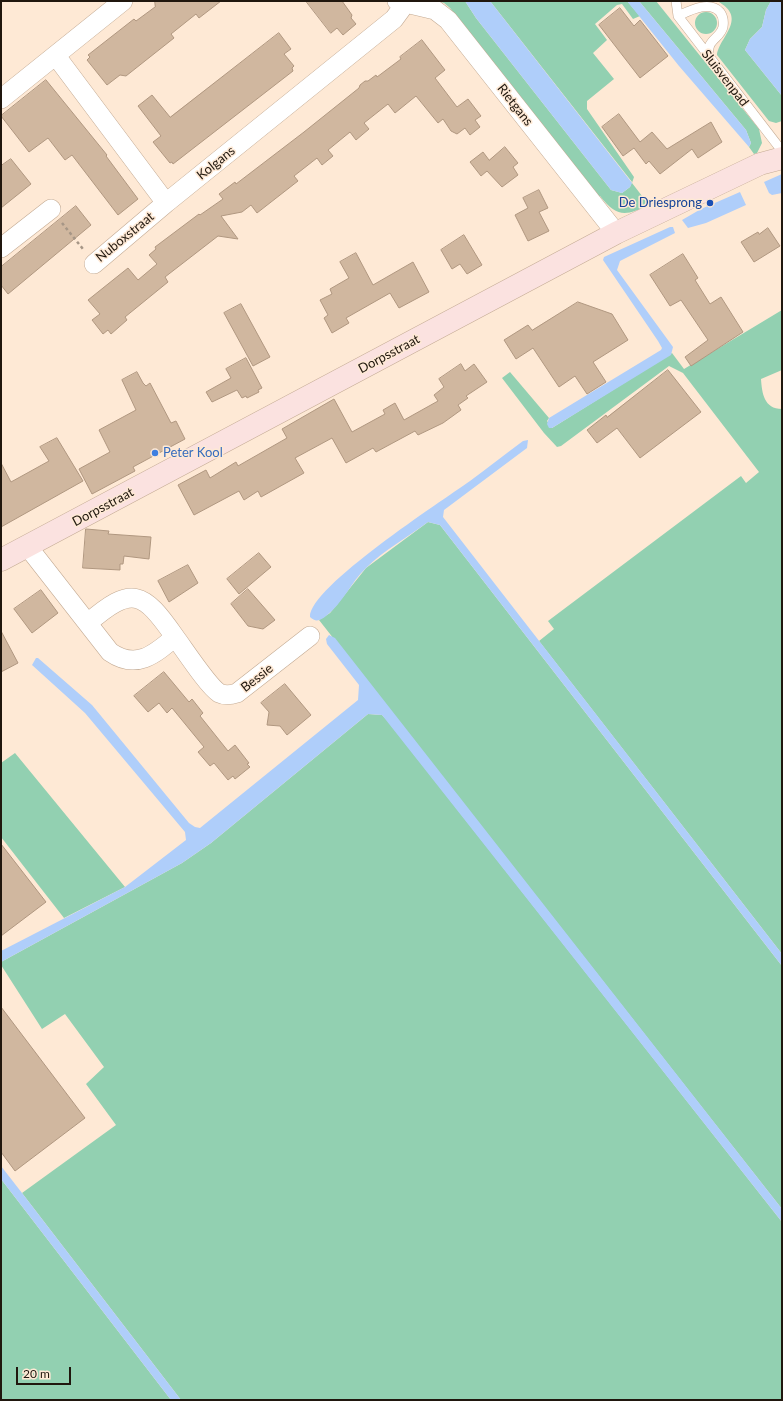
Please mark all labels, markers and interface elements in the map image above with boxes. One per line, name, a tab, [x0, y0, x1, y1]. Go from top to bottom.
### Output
street label: Sluisvenpad	[698, 47, 752, 109]
street label: Rietgans	[494, 81, 536, 129]
street label: Kolgans	[194, 143, 238, 183]
place label: De Driesprong	[619, 195, 702, 211]
marker: De Driesprong	[705, 198, 715, 208]
street label: Nuboxstraat	[93, 209, 157, 265]
street label: Dorpsstraat	[356, 331, 422, 377]
place label: Peter Kool	[163, 445, 223, 461]
marker: Peter Kool	[150, 448, 160, 458]
street label: Dorpsstraat	[70, 484, 136, 530]
street label: Bessie	[238, 661, 276, 695]
scale bar	[18, 1359, 73, 1385]
text: 20 m	[23, 1366, 50, 1381]

